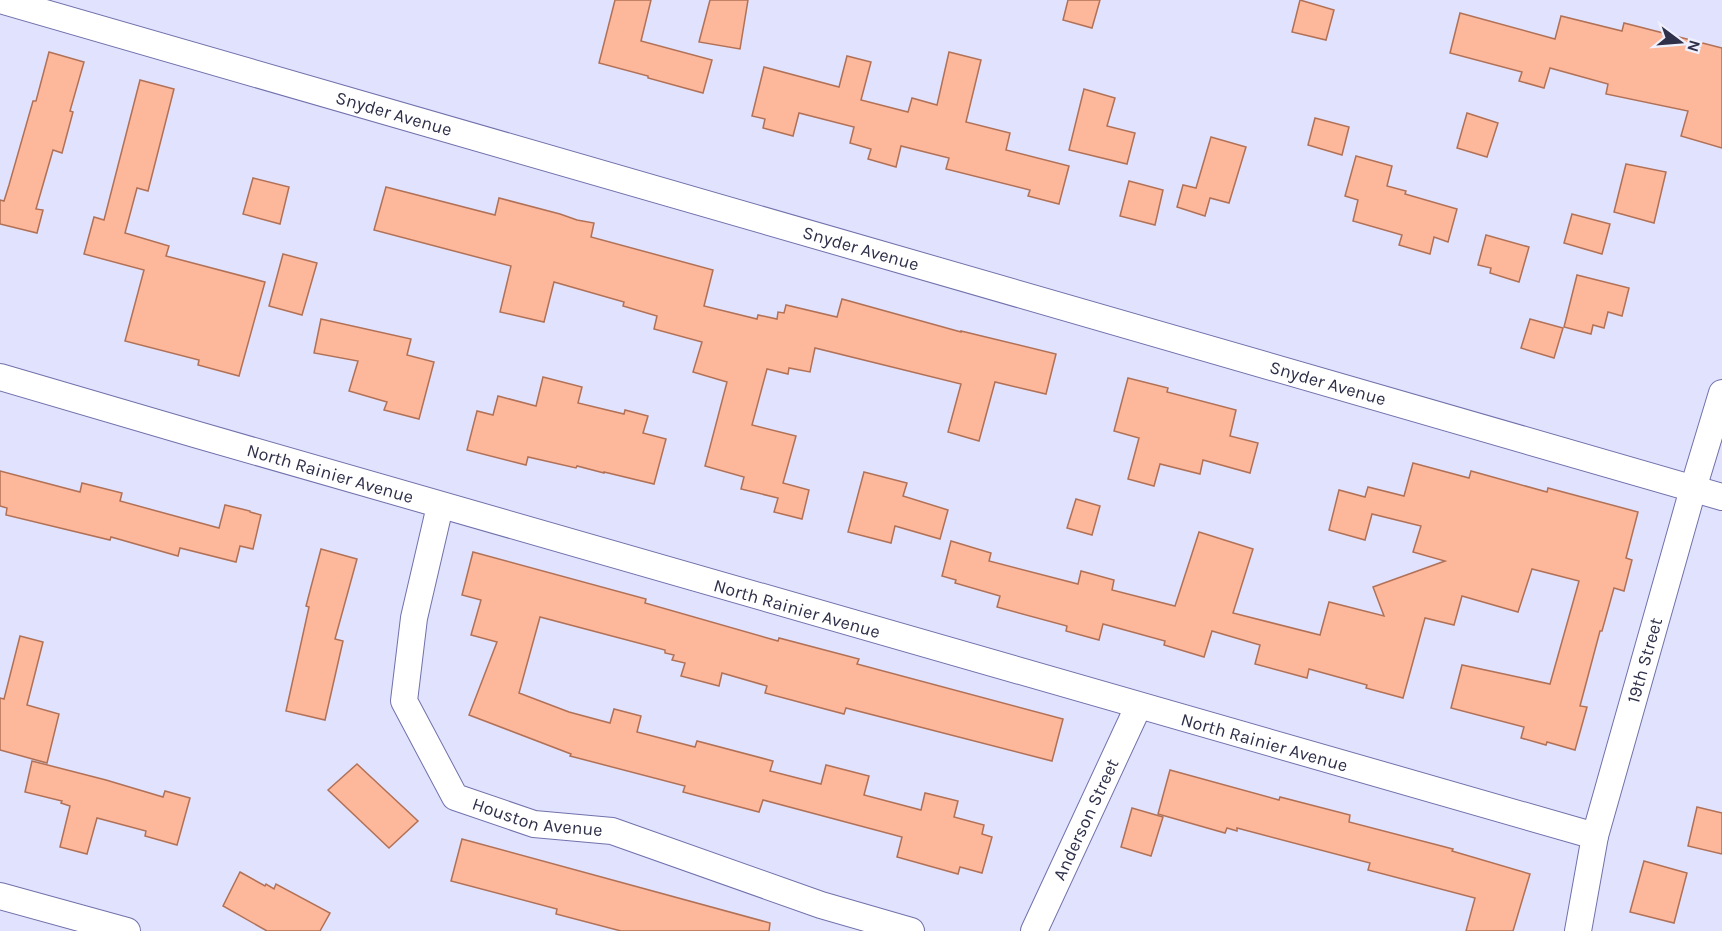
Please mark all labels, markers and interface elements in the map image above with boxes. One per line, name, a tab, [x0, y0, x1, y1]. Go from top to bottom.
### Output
north arrow	[1650, 12, 1710, 72]
text: N	[1683, 38, 1705, 54]
street label: Snyder Avenue	[333, 86, 455, 141]
street label: Snyder Avenue	[800, 221, 922, 276]
street label: Snyder Avenue	[1267, 356, 1389, 410]
street label: North Rainier Avenue	[244, 439, 416, 508]
street label: North Rainier Avenue	[711, 574, 883, 643]
street label: 19th Street	[1622, 615, 1667, 706]
street label: North Rainier Avenue	[1178, 708, 1350, 777]
street label: Anderson Street	[1048, 755, 1124, 884]
street label: Houston Avenue	[469, 793, 604, 841]

